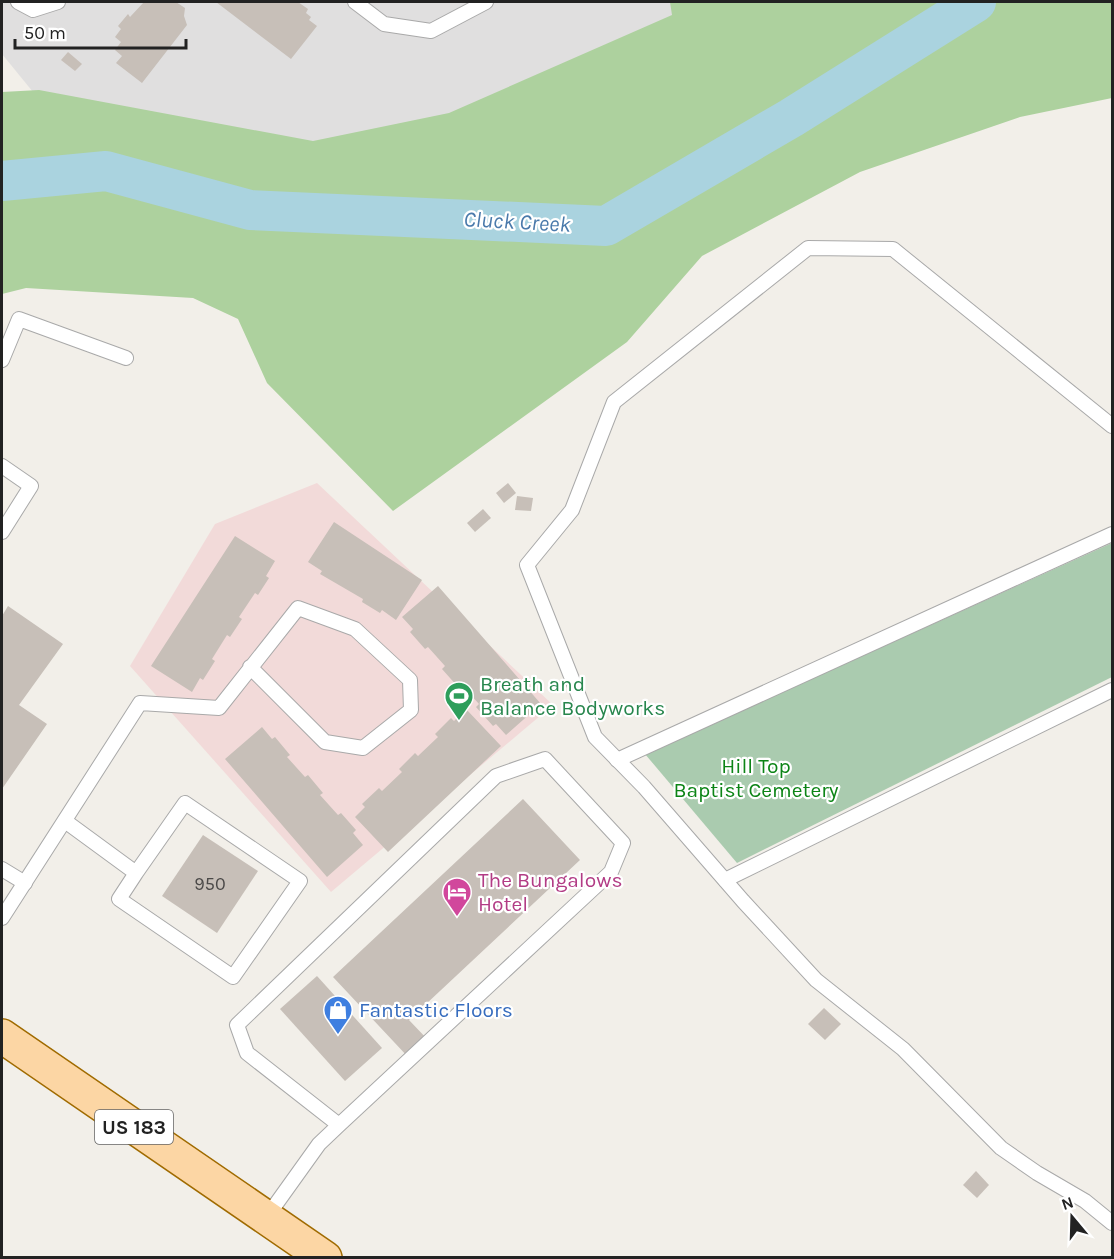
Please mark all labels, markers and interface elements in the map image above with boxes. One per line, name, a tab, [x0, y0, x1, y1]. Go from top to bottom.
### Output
scale bar	[15, 12, 186, 50]
text: 50 m	[24, 22, 66, 44]
water label: Cluck Creek	[463, 206, 572, 238]
place label: Breath and Balance Bodyworks	[480, 672, 665, 720]
sports icon: Breath and Balance Bodyworks	[443, 680, 475, 722]
park label: Hill Top Baptist Cemetery	[673, 754, 839, 802]
place label: The Bungalows Hotel	[478, 868, 622, 916]
house number: 950	[194, 873, 226, 895]
hotel icon: The Bungalows Hotel	[441, 876, 473, 918]
shop icon: Fantastic Floors	[322, 994, 354, 1036]
place label: Fantastic Floors	[359, 998, 513, 1022]
road number: US 183	[95, 1110, 173, 1144]
north arrow	[1042, 1187, 1102, 1247]
text: N	[1059, 1192, 1076, 1214]

